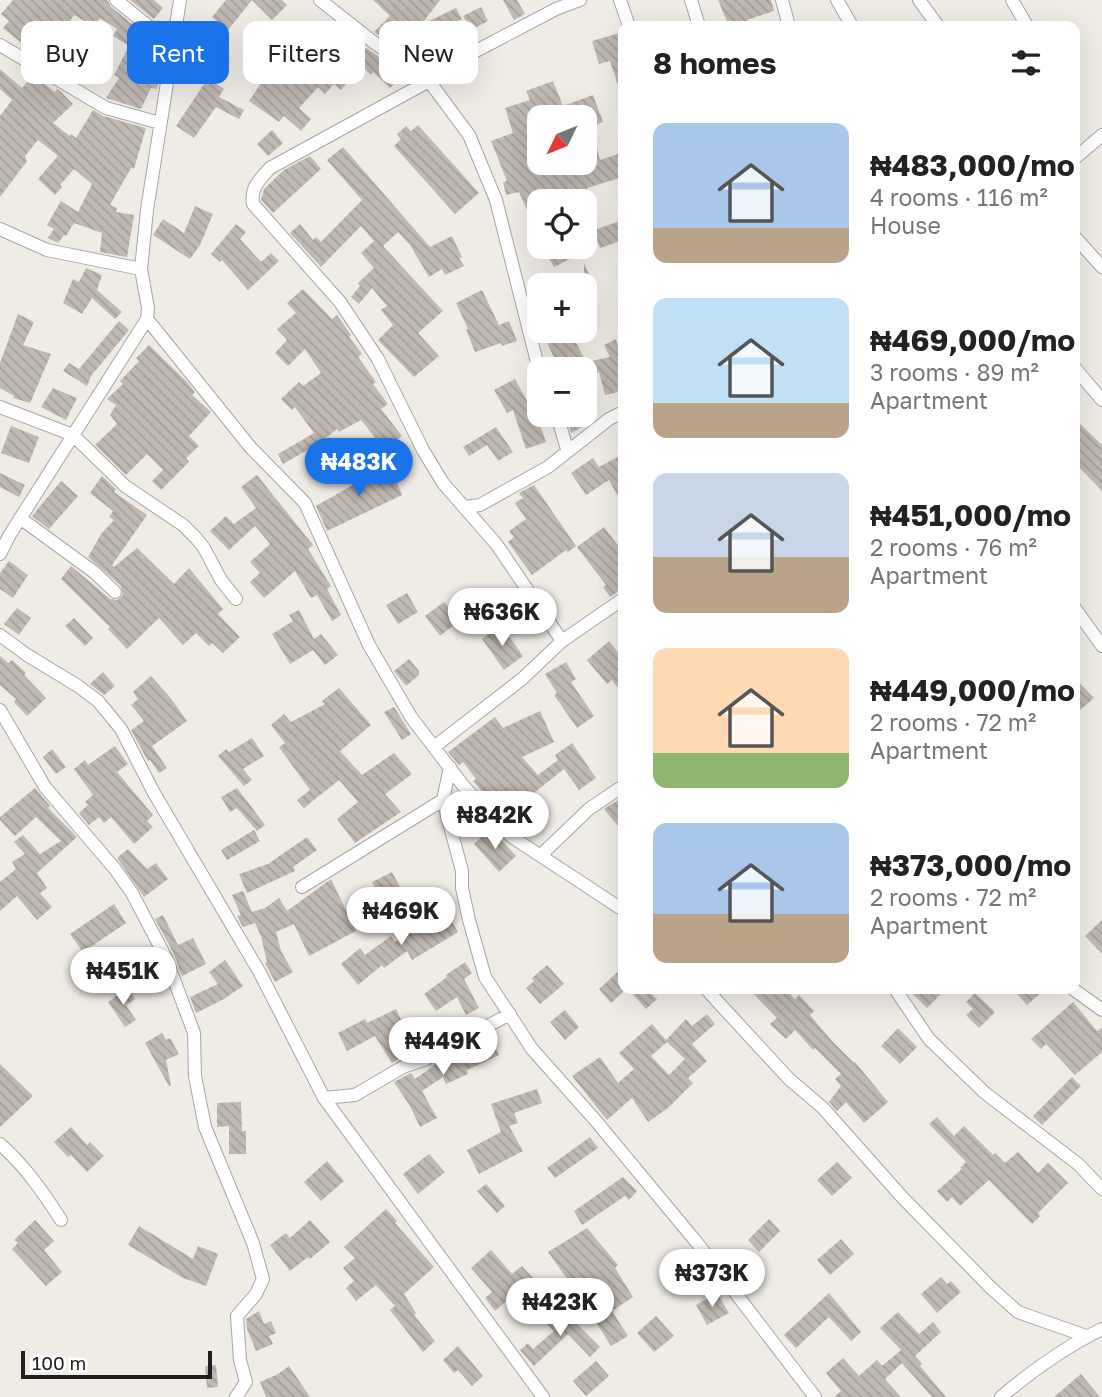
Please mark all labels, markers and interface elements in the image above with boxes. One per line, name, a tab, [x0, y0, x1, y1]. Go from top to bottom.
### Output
chip: Buy	[21, 21, 113, 84]
chip: Rent	[127, 21, 229, 84]
chip: Filters	[243, 21, 365, 84]
chip: New	[379, 21, 478, 84]
icon: filters	[1007, 44, 1045, 82]
text: 8 homes	[653, 45, 777, 81]
north arrow	[527, 105, 597, 175]
map controls	[527, 105, 597, 427]
text: ₦483,000/mo	[870, 147, 1075, 183]
icon: home	[709, 151, 793, 235]
text: 4 rooms · 116 m²	[870, 183, 1048, 211]
button: locate	[527, 189, 597, 259]
text: House	[870, 211, 941, 239]
button: +	[527, 273, 597, 343]
text: ₦469,000/mo	[870, 322, 1075, 358]
icon: home	[709, 326, 793, 410]
button: −	[527, 357, 597, 427]
text: 3 rooms · 89 m²	[870, 358, 1039, 386]
text: Apartment	[870, 386, 988, 414]
pin: ₦483K	[310, 438, 408, 498]
text: ₦483K	[321, 447, 397, 475]
text: ₦451,000/mo	[870, 497, 1071, 533]
icon: home	[709, 501, 793, 585]
text: 2 rooms · 76 m²	[870, 533, 1037, 561]
text: Apartment	[870, 561, 988, 589]
pin: ₦636K	[453, 588, 551, 648]
text: ₦636K	[464, 597, 540, 625]
text: ₦449,000/mo	[870, 672, 1075, 708]
icon: home	[709, 676, 793, 760]
text: 2 rooms · 72 m²	[870, 708, 1036, 736]
text: Apartment	[870, 736, 988, 764]
pin: ₦842K	[446, 792, 544, 851]
text: ₦842K	[457, 800, 533, 828]
text: ₦373,000/mo	[870, 847, 1071, 883]
icon: home	[709, 851, 793, 935]
text: 2 rooms · 72 m²	[870, 883, 1036, 911]
pin: ₦469K	[352, 888, 450, 947]
text: ₦469K	[363, 896, 439, 924]
text: Apartment	[870, 911, 988, 939]
pin: ₦451K	[74, 948, 172, 1007]
text: ₦451K	[86, 956, 160, 984]
pin: ₦449K	[394, 1018, 492, 1077]
text: ₦449K	[405, 1026, 481, 1054]
pin: ₦373K	[663, 1250, 761, 1309]
text: ₦373K	[675, 1258, 749, 1286]
pin: ₦423K	[511, 1278, 609, 1338]
text: ₦423K	[522, 1287, 598, 1315]
scale bar	[21, 1348, 212, 1380]
text: 100 m	[32, 1351, 86, 1374]

